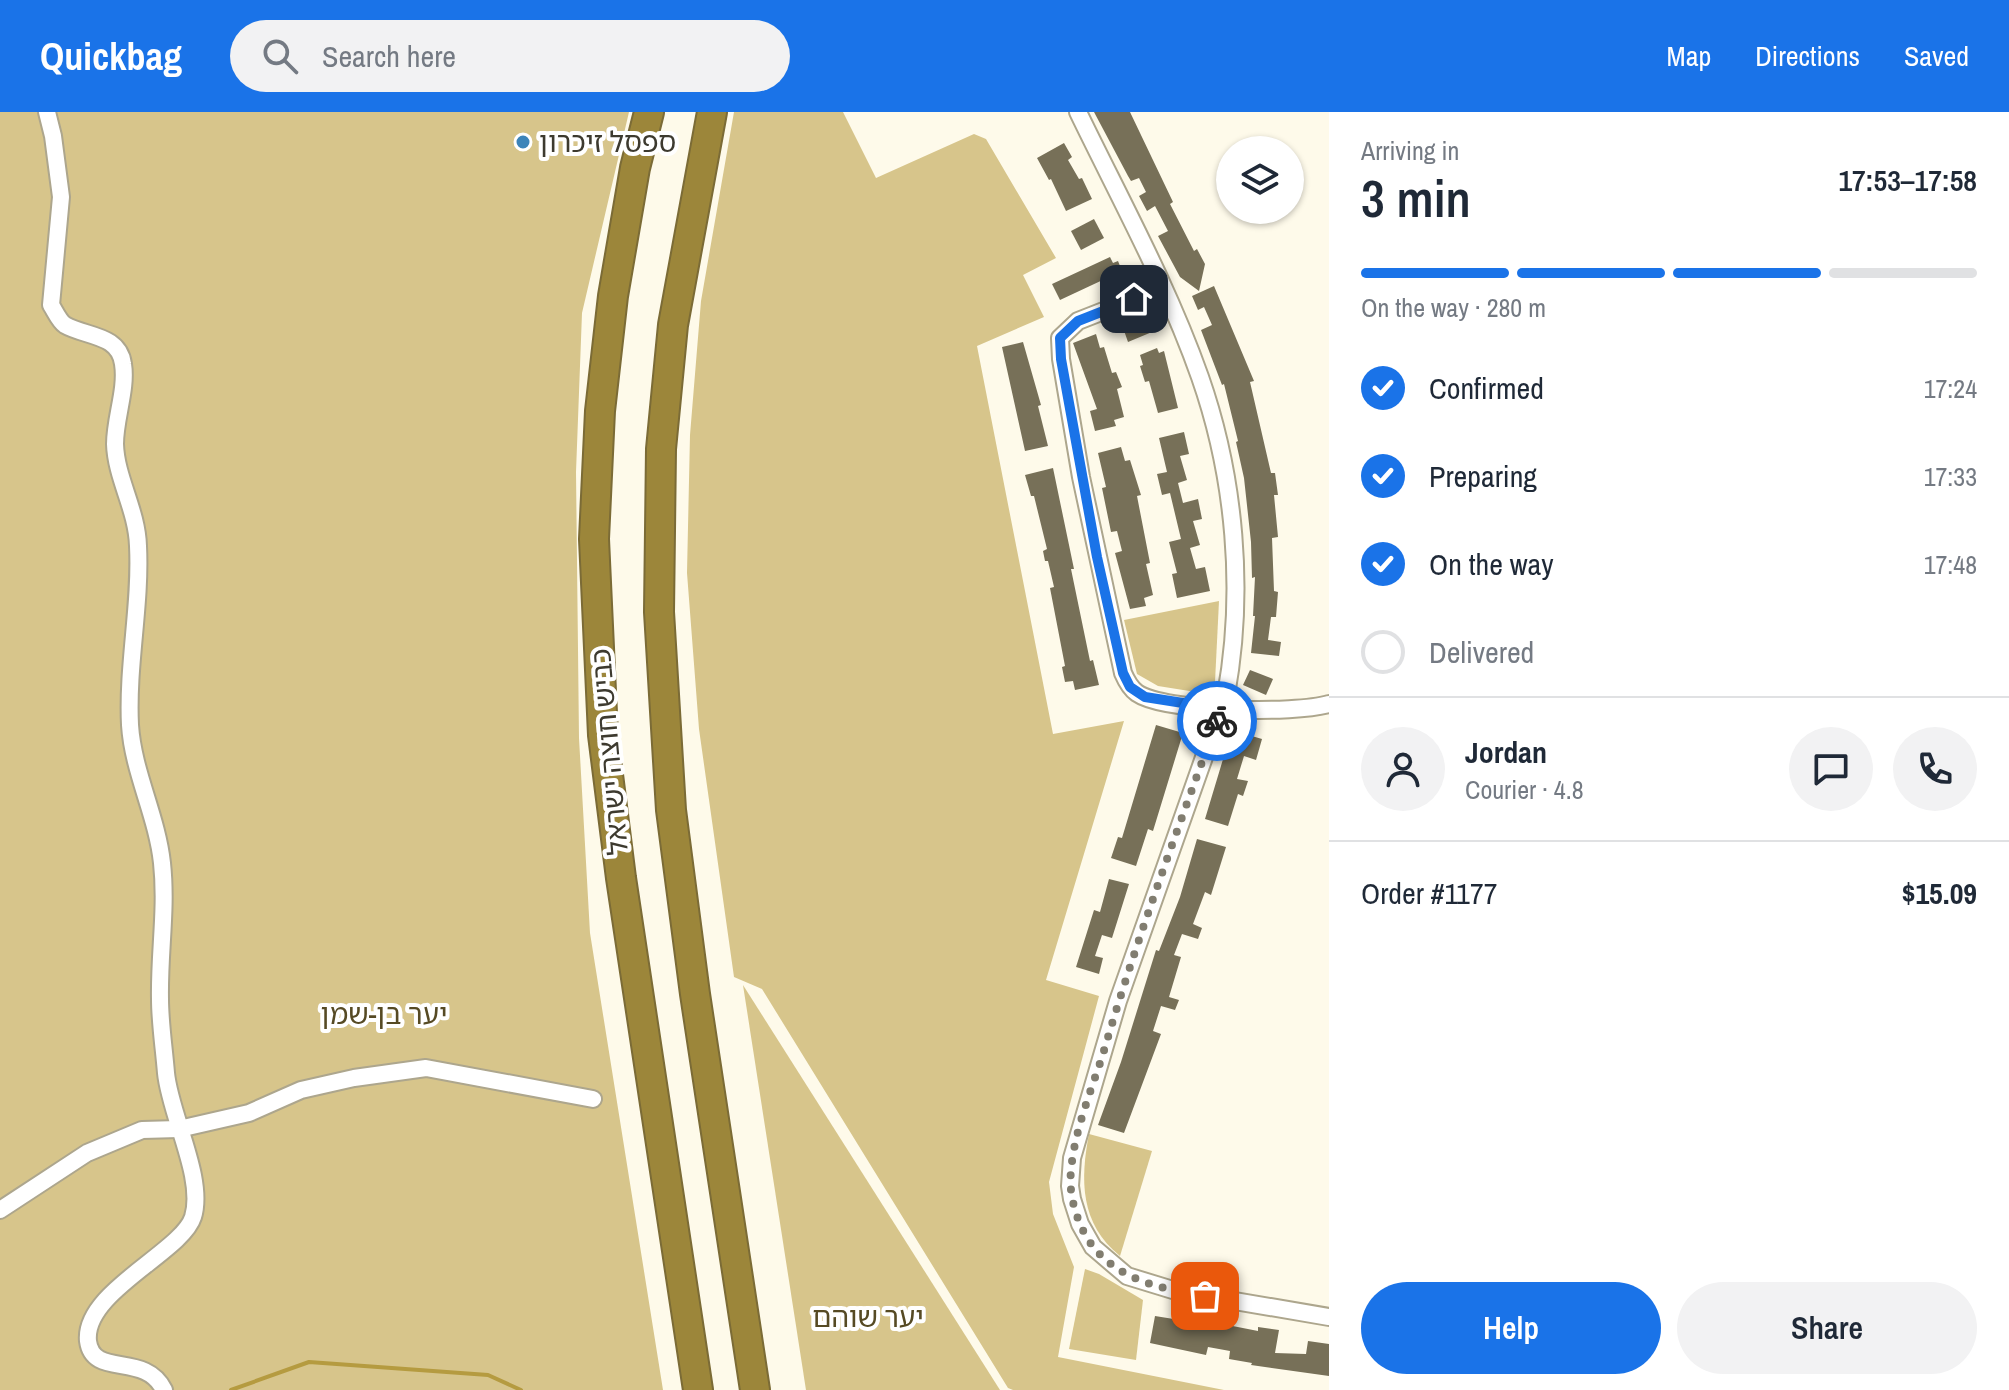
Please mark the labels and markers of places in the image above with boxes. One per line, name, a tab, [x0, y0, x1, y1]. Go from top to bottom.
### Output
place label: ספסל זיכרון	[539, 123, 676, 161]
marker: ספסל זיכרון	[514, 133, 532, 151]
pin	[1100, 265, 1168, 333]
pin	[1171, 1262, 1239, 1330]

